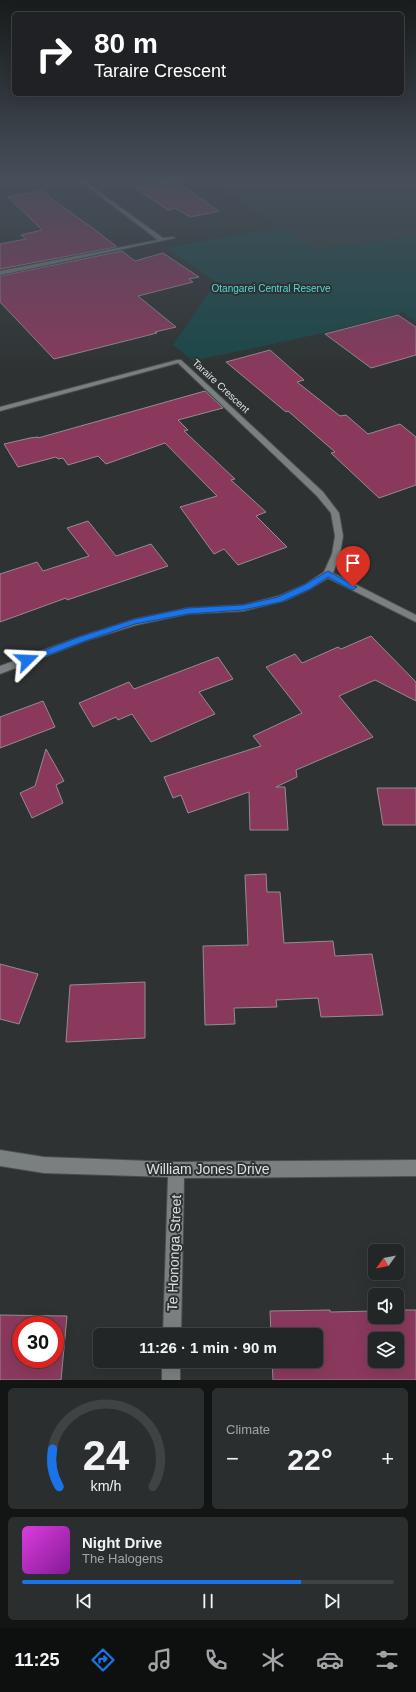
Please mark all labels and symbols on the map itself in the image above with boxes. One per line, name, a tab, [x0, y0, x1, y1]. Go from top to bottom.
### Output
park label: Otangarei Central Reserve	[212, 283, 331, 294]
street label: Taraire Crescent	[190, 357, 252, 415]
pin	[336, 546, 370, 587]
position arrow	[6, 639, 48, 681]
street label: William Jones Drive	[147, 1161, 270, 1177]
street label: Te Hononga Street	[164, 1194, 184, 1312]
north arrow	[368, 1244, 404, 1280]
speed limit sign: 30	[12, 1316, 64, 1368]

